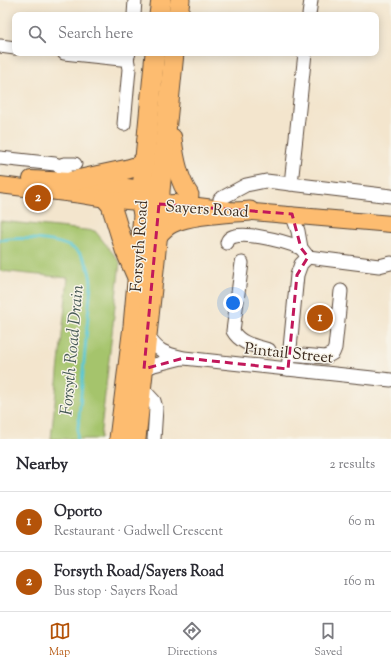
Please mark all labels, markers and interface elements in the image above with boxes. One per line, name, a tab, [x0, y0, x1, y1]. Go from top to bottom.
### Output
search box	[12, 12, 379, 56]
icon: search	[26, 23, 48, 45]
text: Search here	[58, 24, 133, 45]
pin: 2	[25, 183, 51, 213]
street label: Sayers Road	[164, 196, 249, 225]
street label: Forsyth Road	[126, 200, 155, 293]
water label: Forsyth Road Drain	[55, 284, 91, 417]
your location	[223, 293, 243, 313]
pin: 1	[307, 303, 333, 333]
street label: Pintail Street	[243, 338, 335, 371]
text: Nearby	[16, 453, 68, 477]
text: 2 results	[330, 456, 375, 474]
text: Oporto	[54, 502, 102, 523]
text: 1	[27, 513, 31, 531]
text: 60 m	[348, 513, 375, 531]
text: Restaurant · Gadwell Crescent	[54, 523, 223, 541]
text: Forsyth Road/Sayers Road	[54, 562, 224, 583]
text: 2	[26, 573, 32, 591]
text: 160 m	[344, 573, 375, 591]
text: Bus stop · Sayers Road	[54, 583, 178, 601]
tab: Map	[49, 620, 71, 660]
tab: Directions	[168, 620, 217, 660]
tab: Saved	[314, 620, 342, 660]

